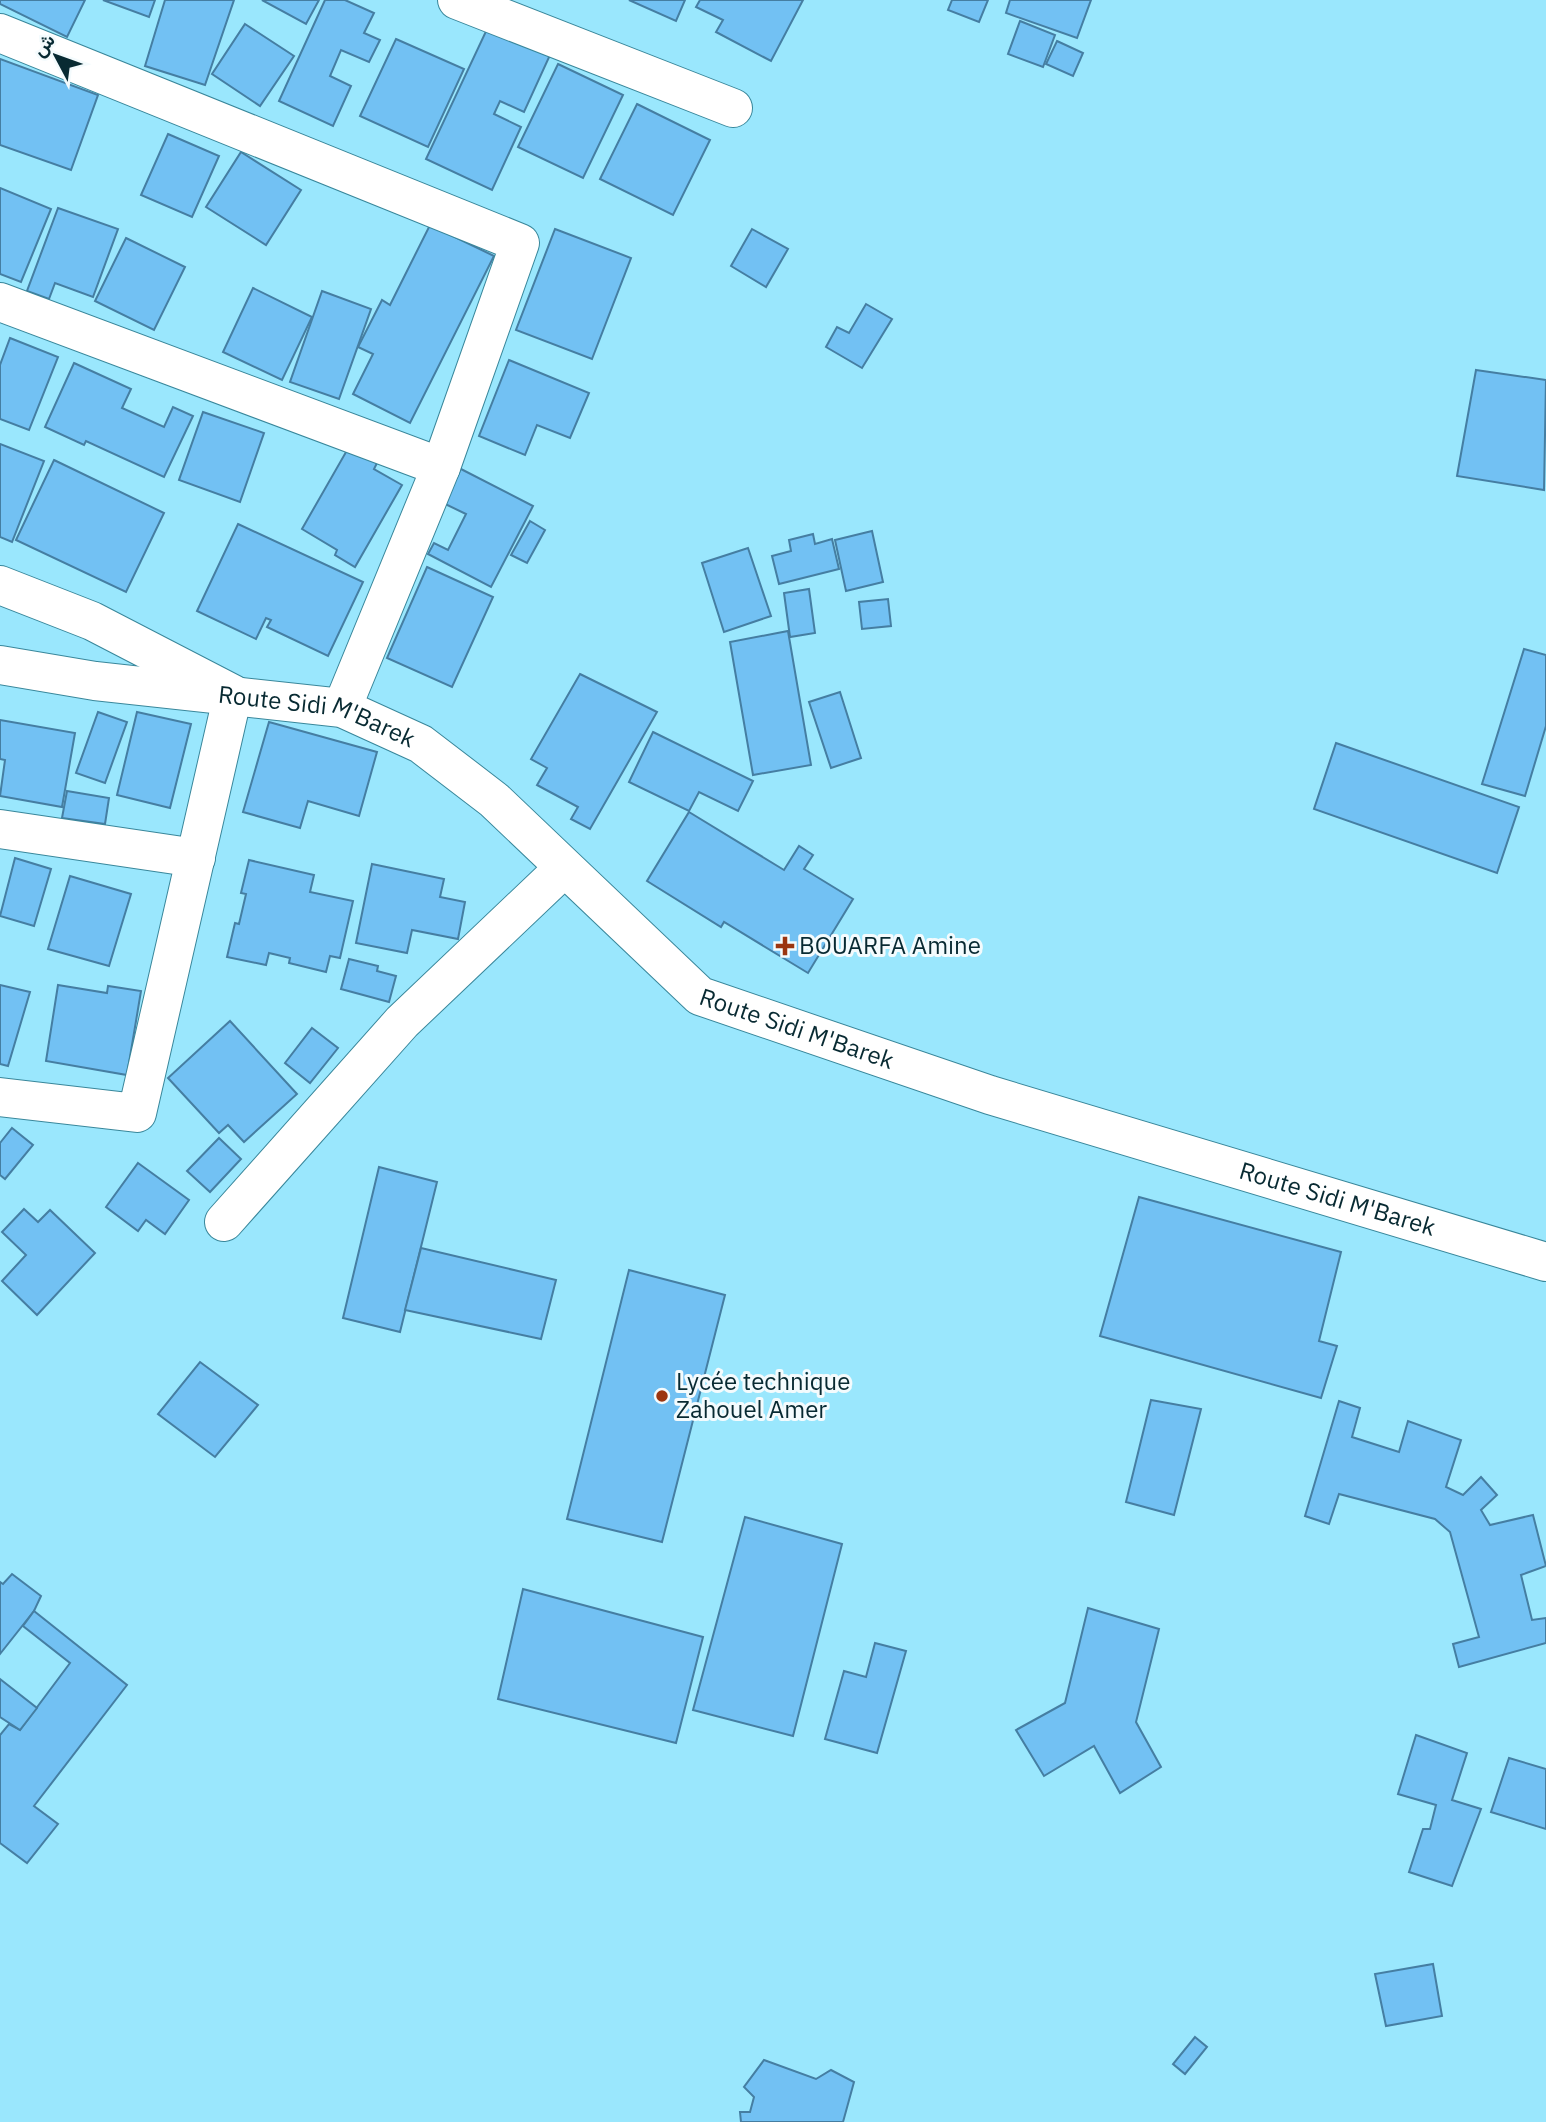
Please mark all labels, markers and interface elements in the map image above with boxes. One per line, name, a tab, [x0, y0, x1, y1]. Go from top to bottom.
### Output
north arrow	[21, 21, 91, 91]
text: ش	[27, 28, 60, 61]
street label: Route Sidi M'Barek	[217, 678, 421, 754]
place label: BOUARFA Amine	[799, 929, 981, 961]
marker: BOUARFA Amine	[777, 938, 793, 954]
street label: Route Sidi M'Barek	[696, 980, 899, 1076]
street label: Route Sidi M'Barek	[1236, 1154, 1440, 1243]
place label: Lycée technique Zahouel Amer	[676, 1365, 850, 1425]
marker: Lycée technique Zahouel Amer	[654, 1388, 670, 1404]

